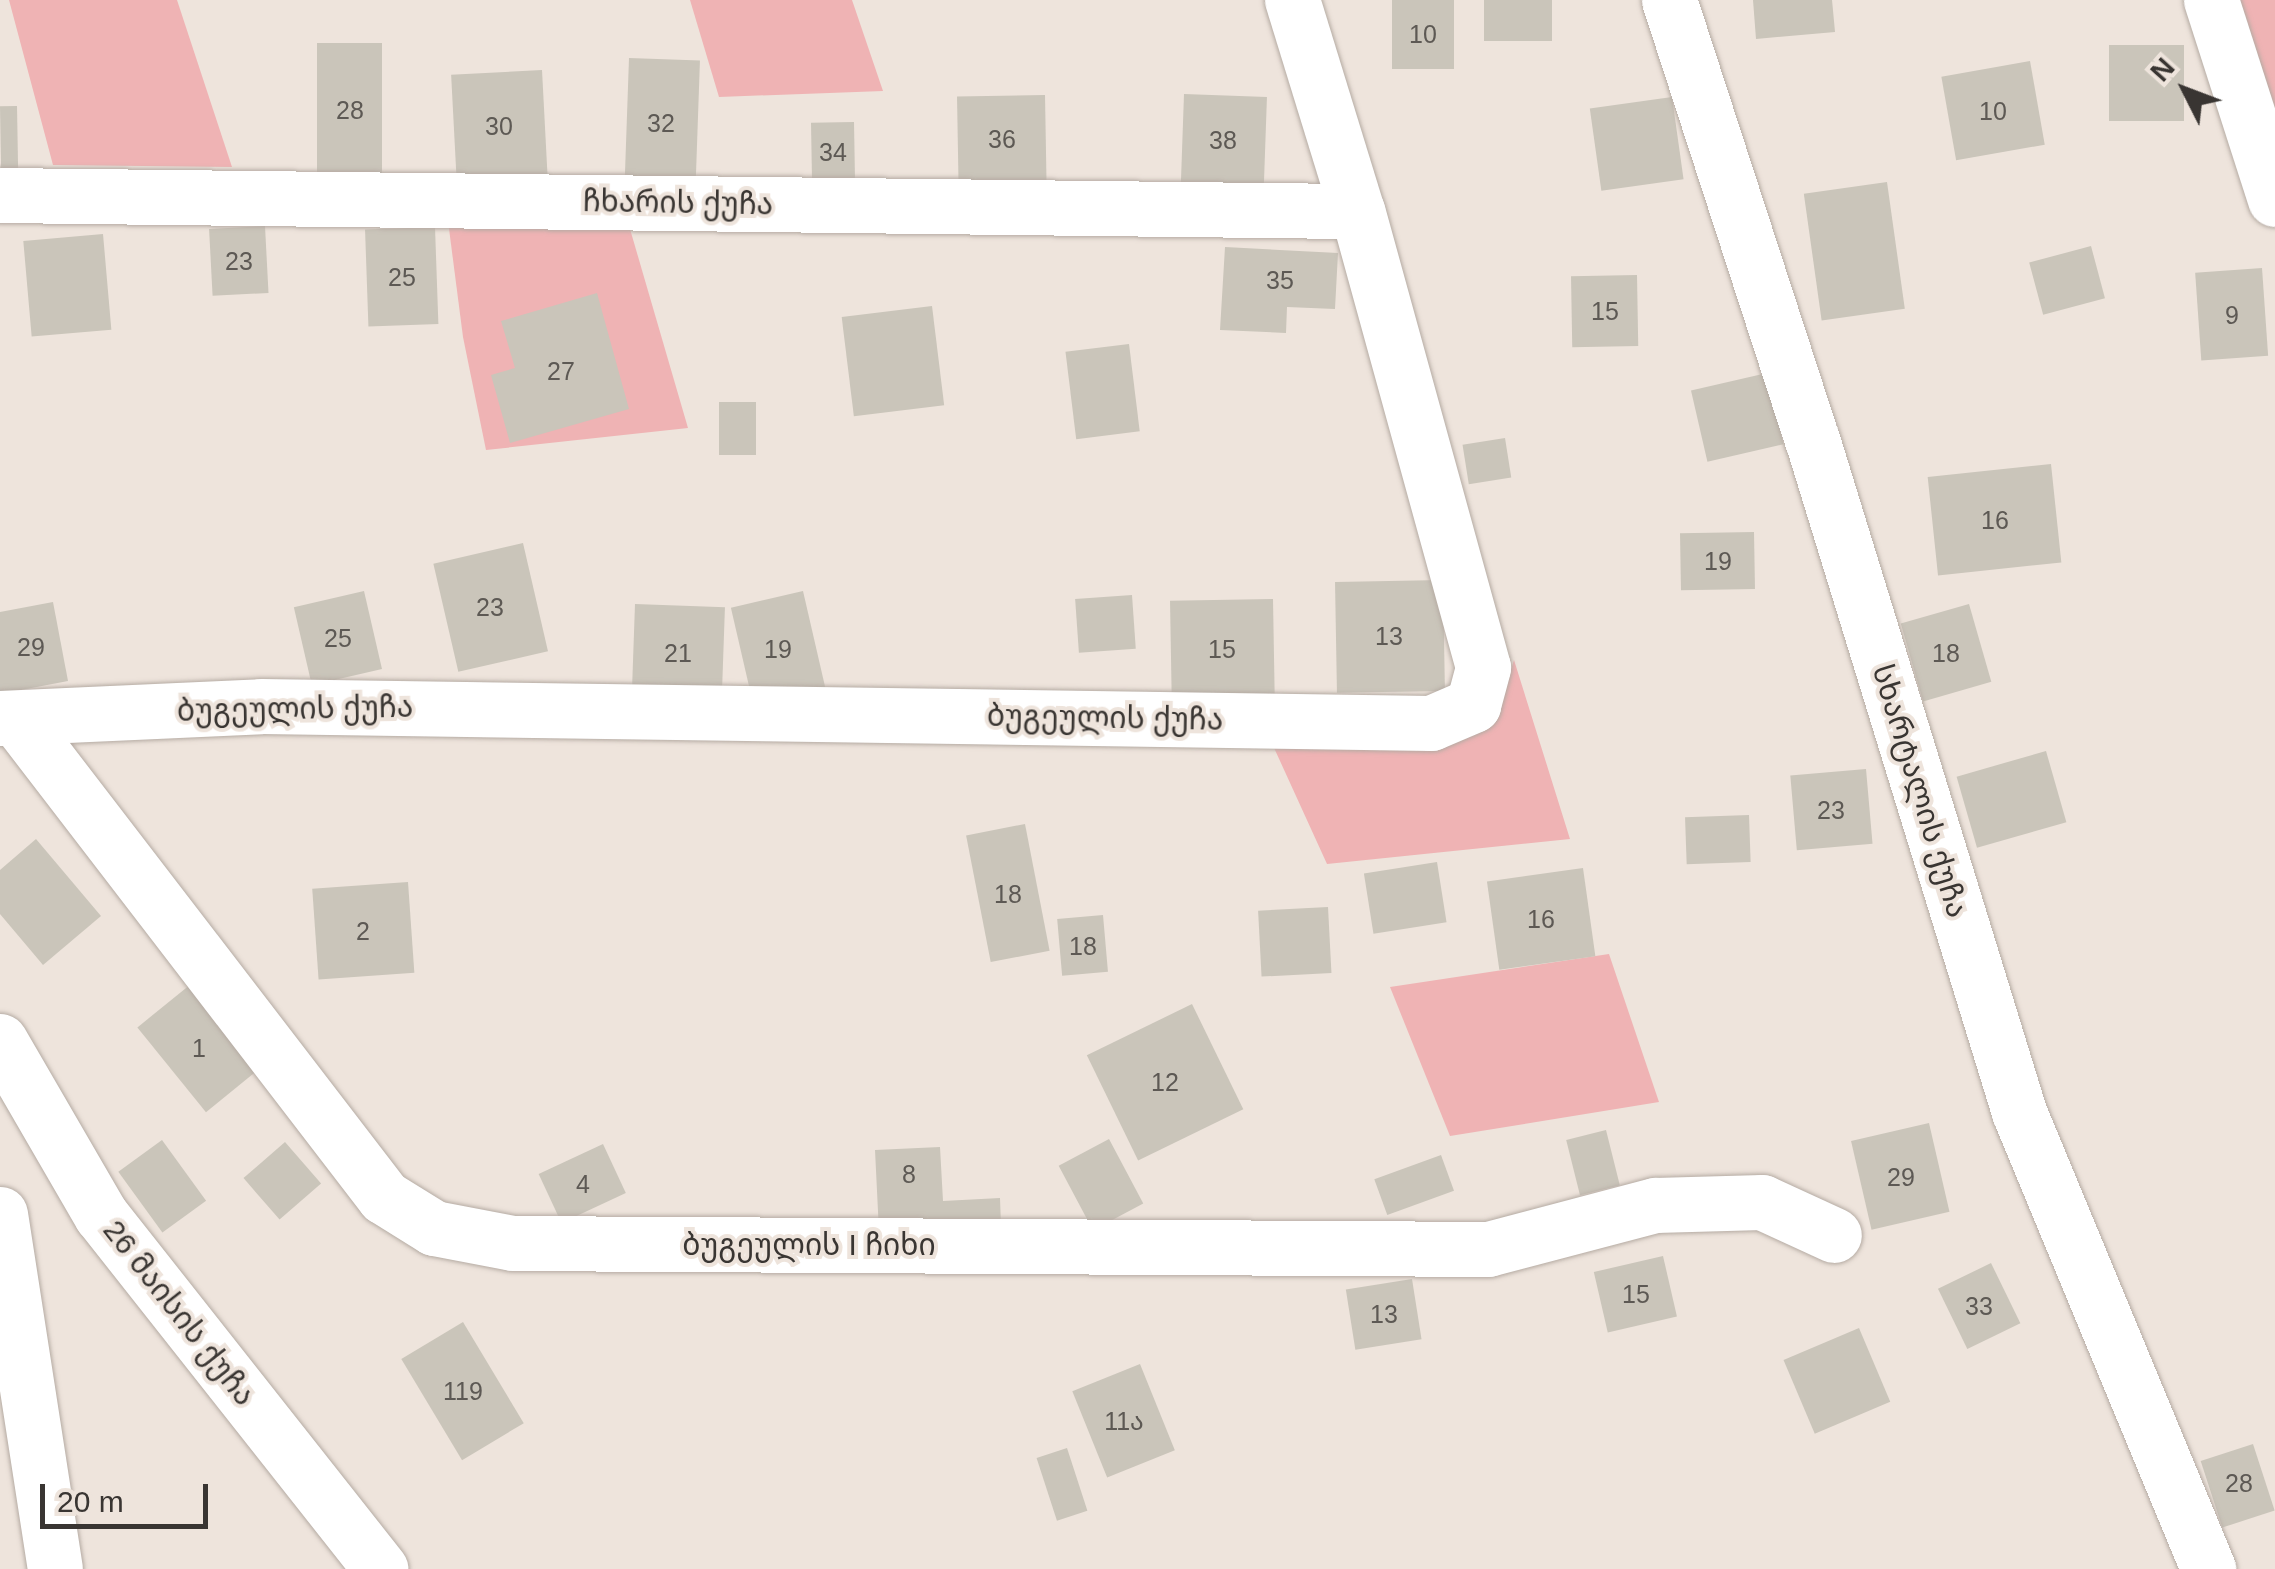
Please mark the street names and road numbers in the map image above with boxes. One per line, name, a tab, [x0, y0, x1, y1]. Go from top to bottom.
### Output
street label: ჩხარის ქუჩა	[583, 183, 773, 223]
street label: სხარტალის ქუჩა	[1864, 660, 1976, 922]
street label: ბუგეულის ქუჩა	[177, 689, 413, 729]
street label: ბუგეულის ქუჩა	[987, 698, 1223, 738]
street label: 26 მაისის ქუჩა	[95, 1213, 263, 1413]
street label: ბუგეულის I ჩიხი	[682, 1227, 936, 1263]

